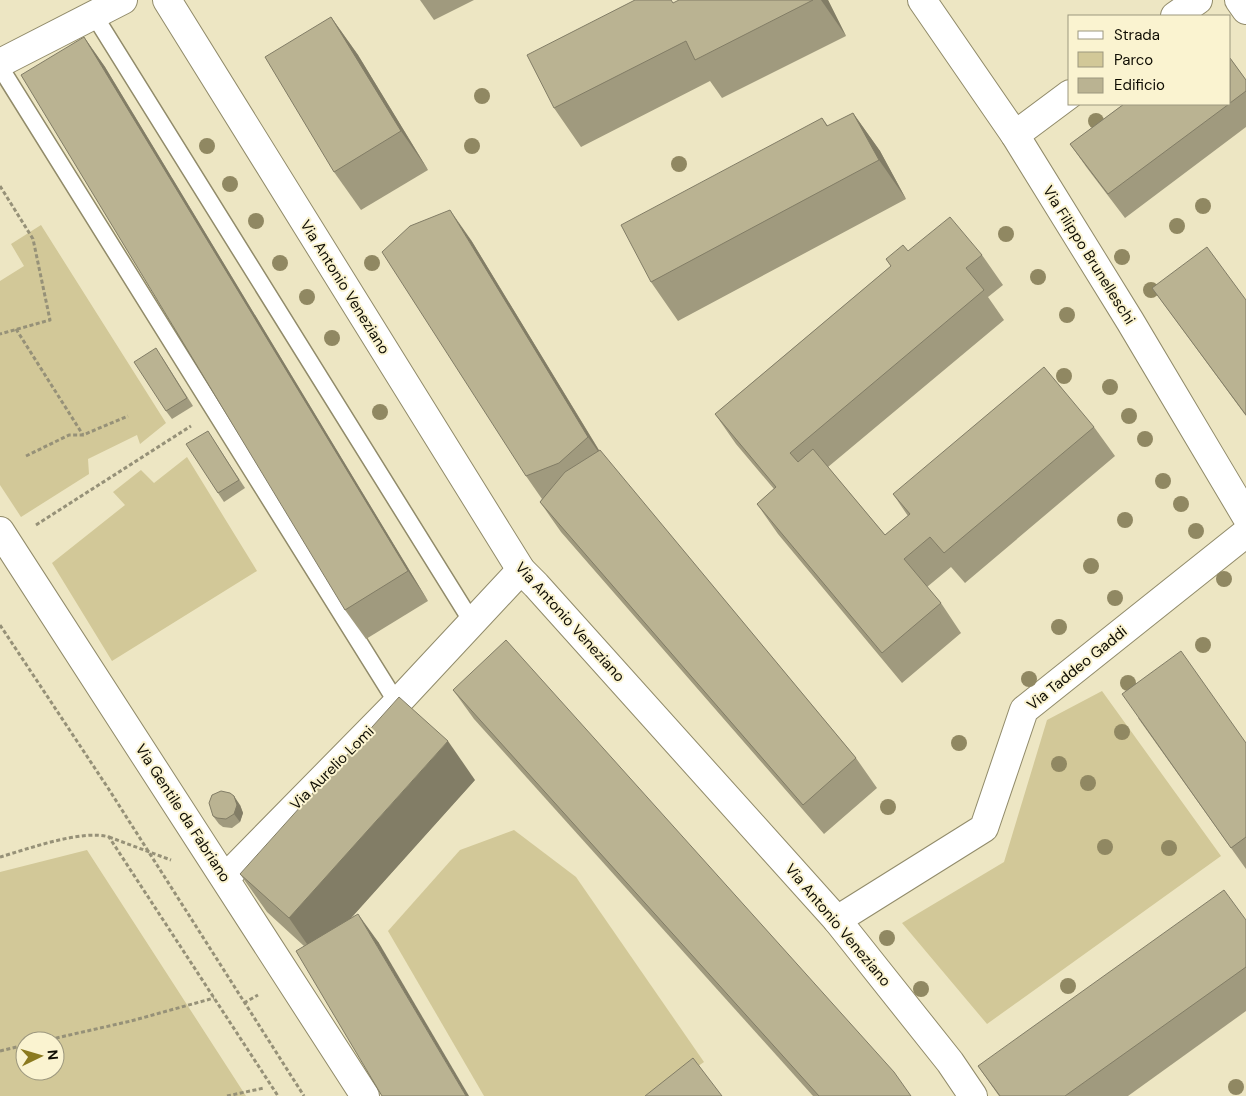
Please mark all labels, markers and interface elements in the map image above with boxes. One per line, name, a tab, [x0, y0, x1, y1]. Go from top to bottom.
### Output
legend	[1068, 15, 1231, 105]
text: Strada	[1114, 25, 1160, 45]
text: Parco	[1114, 50, 1153, 70]
text: Edificio	[1114, 75, 1165, 95]
street label: Via Filippo Brunelleschi	[1038, 182, 1140, 328]
street label: Via Antonio Veneziano	[295, 216, 395, 358]
street label: Via Antonio Veneziano	[511, 558, 629, 686]
street label: Via Taddeo Gaddi	[1023, 621, 1131, 715]
street label: Via Aurelio Lomi	[286, 722, 378, 814]
street label: Via Gentile da Fabriano	[131, 740, 235, 886]
street label: Via Antonio Veneziano	[781, 859, 895, 991]
north arrow	[15, 1031, 65, 1081]
text: N	[44, 1049, 62, 1061]

